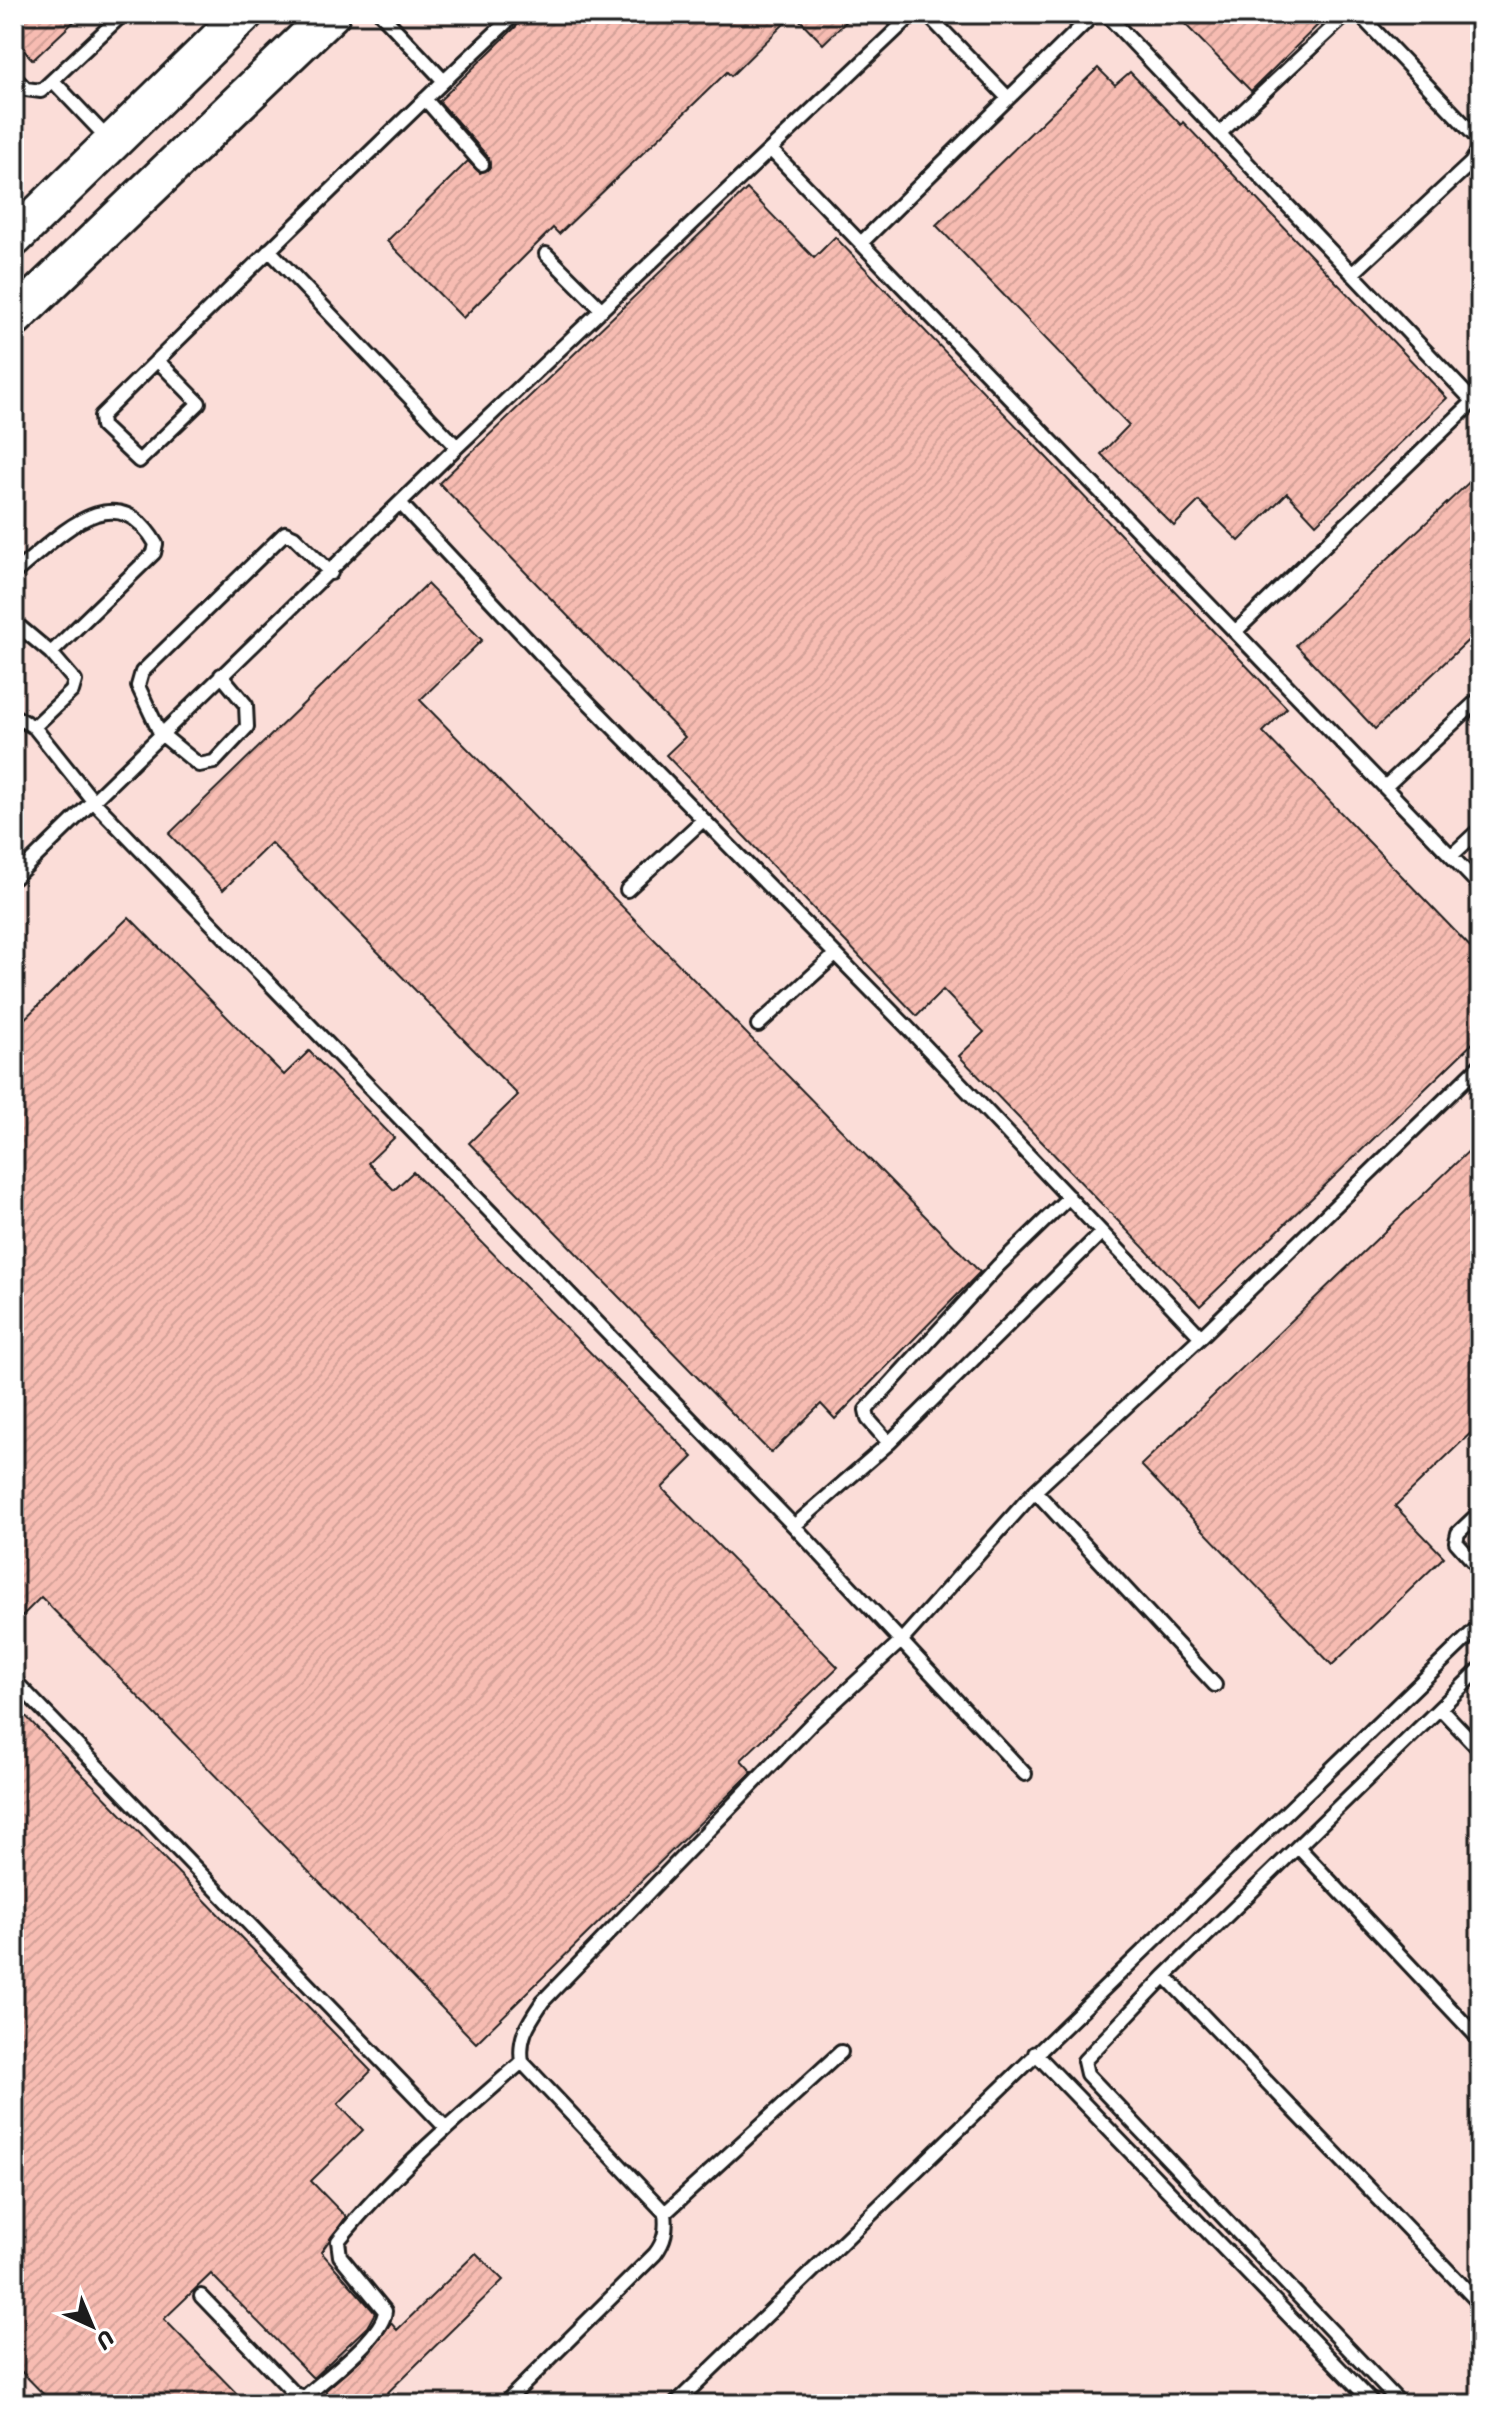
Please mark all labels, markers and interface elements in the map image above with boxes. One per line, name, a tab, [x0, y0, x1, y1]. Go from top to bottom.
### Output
north arrow	[52, 2286, 132, 2366]
text: U	[86, 2321, 124, 2360]

